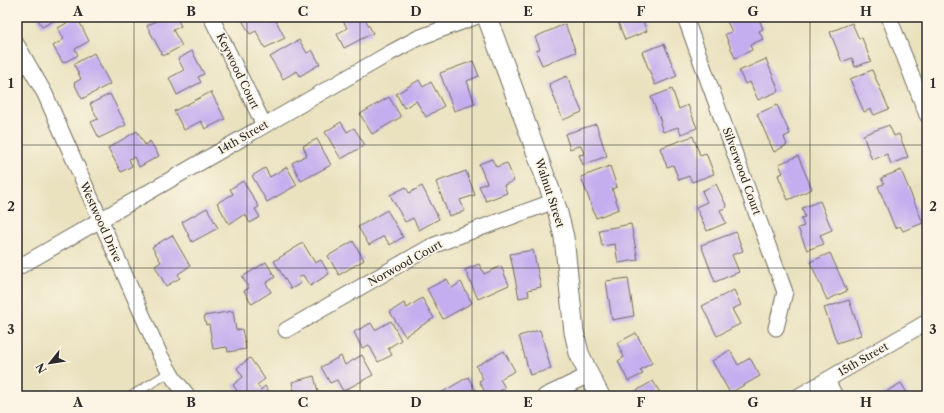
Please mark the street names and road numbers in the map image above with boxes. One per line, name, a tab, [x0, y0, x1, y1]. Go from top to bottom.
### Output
street label: Keywood Court	[214, 31, 262, 111]
street label: 14th Street	[215, 117, 271, 157]
street label: Silverwood Court	[720, 125, 764, 217]
street label: Walnut Street	[532, 156, 568, 229]
street label: Westwood Drive	[77, 179, 125, 264]
street label: Norwood Court	[365, 237, 445, 289]
street label: 15th Street	[835, 339, 891, 379]

